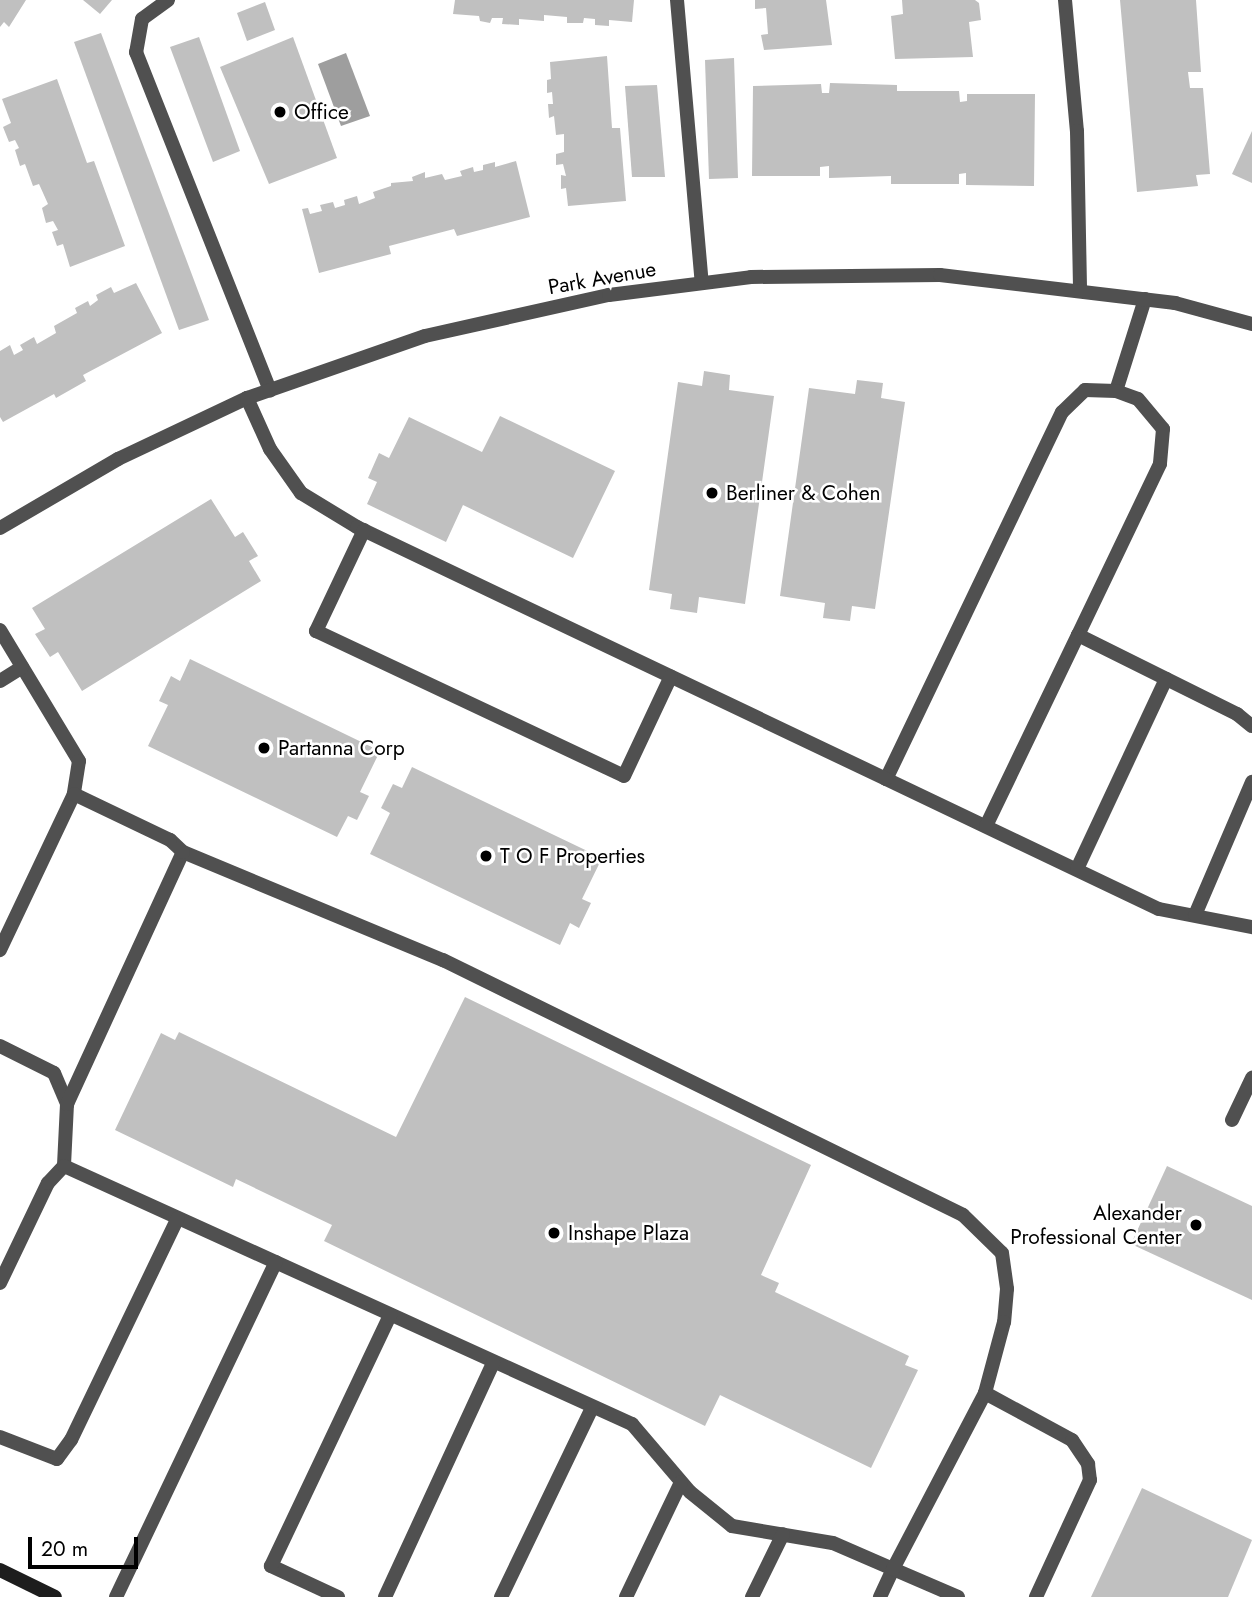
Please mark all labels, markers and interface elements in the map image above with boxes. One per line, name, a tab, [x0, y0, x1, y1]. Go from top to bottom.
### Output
place label: Office	[294, 99, 349, 125]
marker: Office	[272, 104, 288, 120]
street label: Park Avenue	[546, 256, 658, 300]
place label: Berliner & Cohen	[726, 480, 881, 506]
marker: Berliner & Cohen	[704, 485, 720, 501]
place label: Partanna Corp	[278, 735, 405, 761]
marker: Partanna Corp	[256, 740, 272, 756]
place label: T O F Properties	[500, 843, 645, 869]
marker: T O F Properties	[478, 848, 494, 864]
place label: Alexander Professional Center	[1010, 1200, 1182, 1250]
marker: Alexander Professional Center	[1188, 1217, 1204, 1233]
place label: Inshape Plaza	[568, 1220, 689, 1246]
marker: Inshape Plaza	[546, 1225, 562, 1241]
scale bar	[32, 1524, 142, 1568]
text: 20 m	[41, 1534, 88, 1564]

